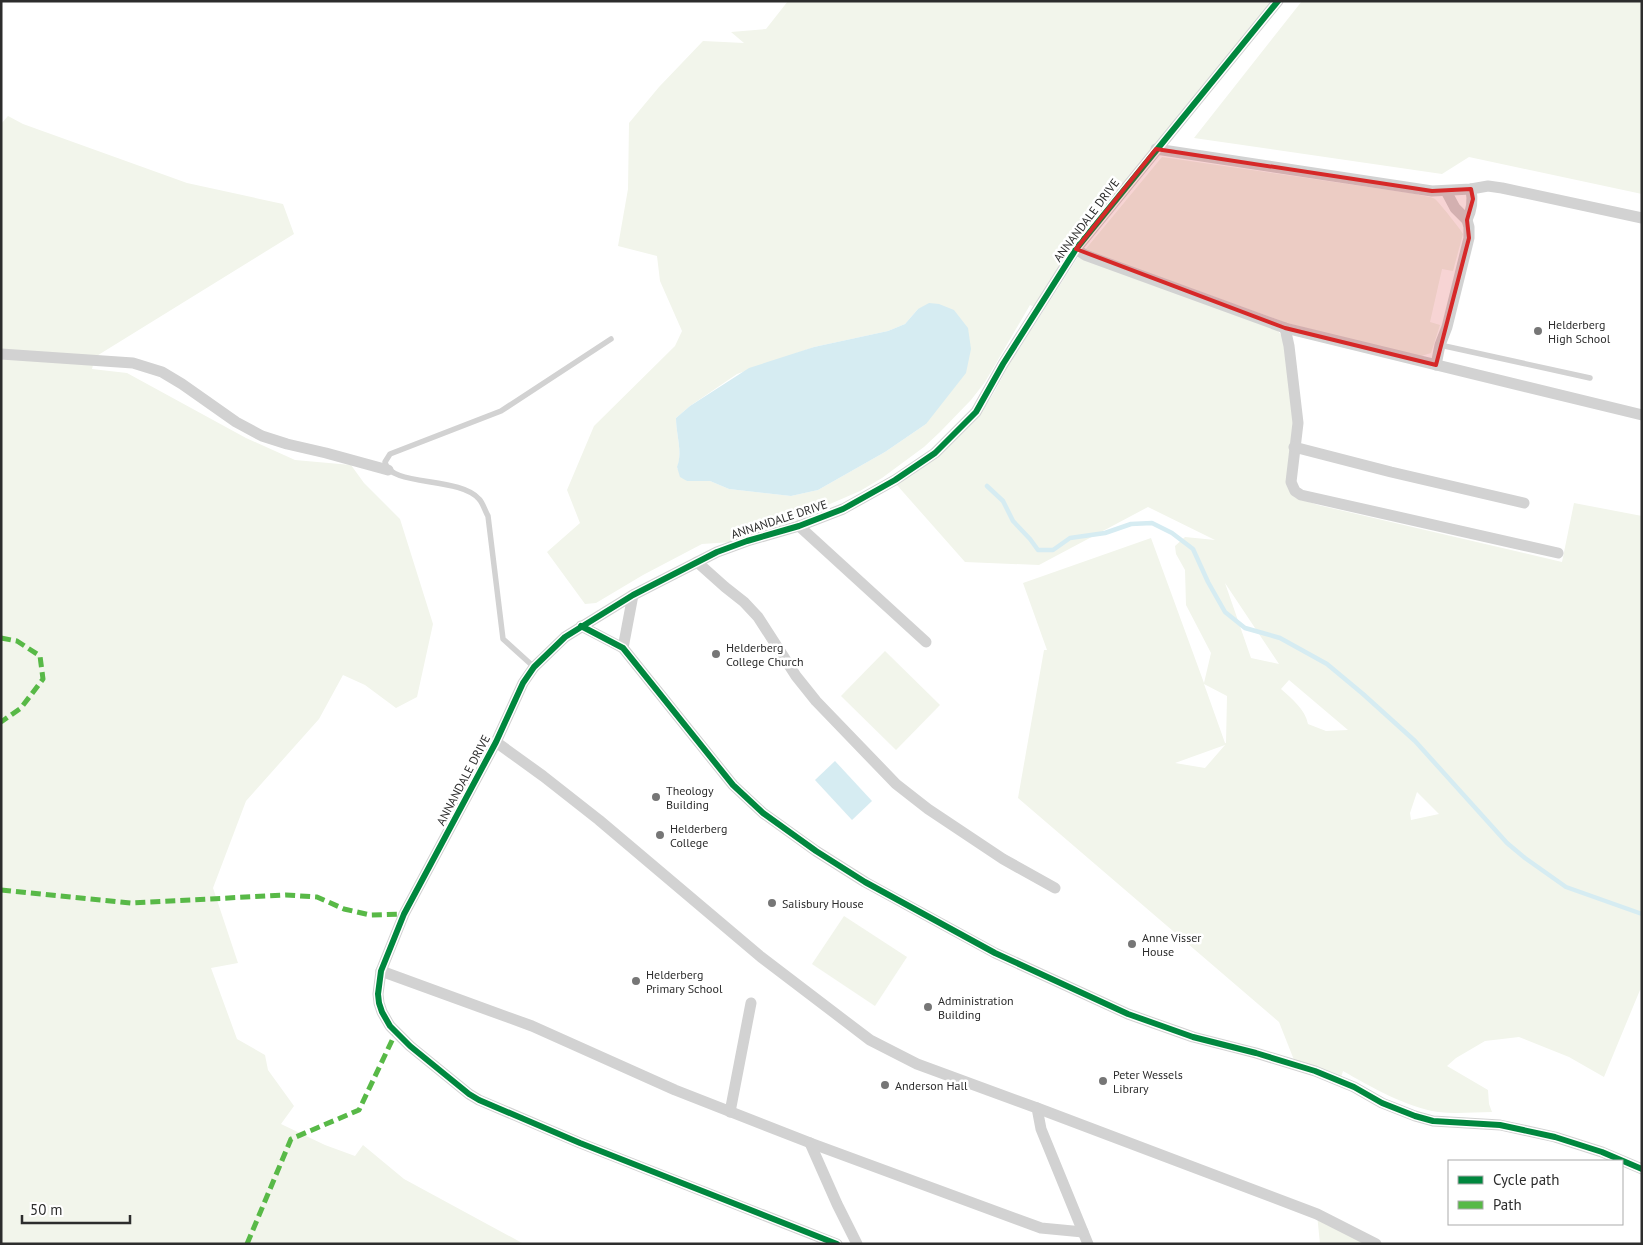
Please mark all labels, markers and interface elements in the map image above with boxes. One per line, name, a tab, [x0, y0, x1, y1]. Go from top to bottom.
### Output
street label: ANNANDALE DRIVE	[1050, 175, 1122, 265]
place label: Helderberg High School	[1548, 317, 1611, 346]
marker: Helderberg High School	[1532, 325, 1544, 337]
street label: ANNANDALE DRIVE	[729, 496, 829, 542]
place label: Helderberg College Church	[726, 640, 804, 669]
marker: Helderberg College Church	[710, 648, 722, 660]
street label: ANNANDALE DRIVE	[433, 732, 493, 828]
place label: Theology Building	[666, 783, 714, 812]
marker: Theology Building	[650, 791, 662, 803]
place label: Helderberg College	[670, 821, 727, 850]
marker: Helderberg College	[654, 829, 666, 841]
place label: Salisbury House	[782, 896, 864, 911]
marker: Salisbury House	[766, 897, 778, 909]
place label: Anne Visser House	[1142, 930, 1201, 959]
marker: Anne Visser House	[1126, 938, 1138, 950]
place label: Helderberg Primary School	[646, 967, 723, 996]
marker: Helderberg Primary School	[630, 975, 642, 987]
place label: Administration Building	[938, 993, 1014, 1022]
marker: Administration Building	[922, 1001, 934, 1013]
place label: Peter Wessels Library	[1113, 1067, 1183, 1096]
marker: Peter Wessels Library	[1097, 1075, 1109, 1087]
place label: Anderson Hall	[895, 1078, 968, 1093]
marker: Anderson Hall	[879, 1079, 891, 1091]
legend	[1448, 1160, 1623, 1225]
text: Cycle path	[1493, 1170, 1559, 1189]
scale bar	[22, 1192, 130, 1224]
text: Path	[1493, 1195, 1522, 1214]
text: 50 m	[30, 1200, 63, 1219]

